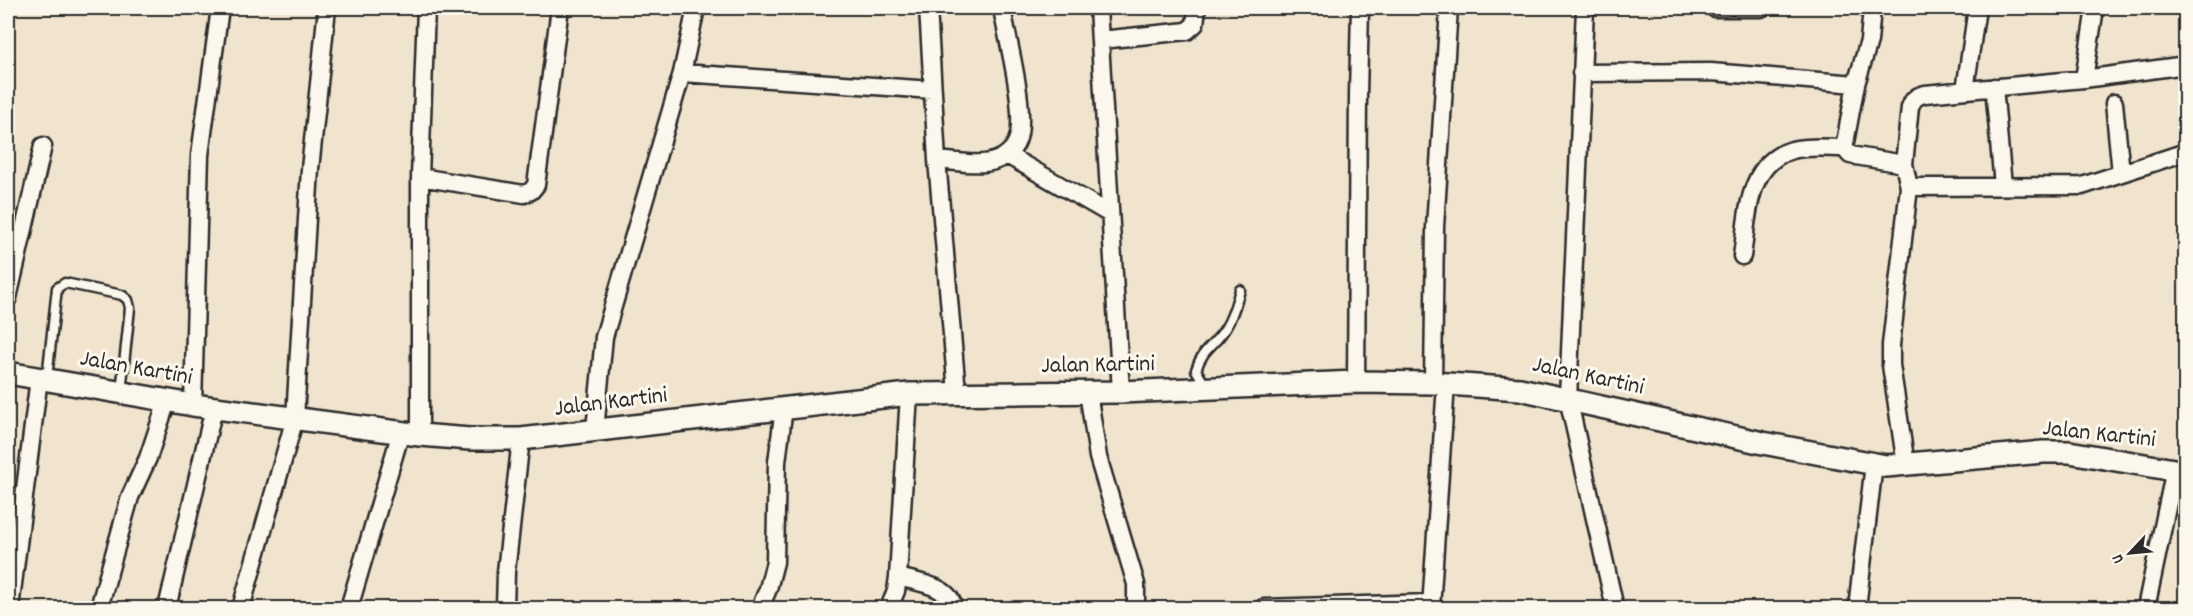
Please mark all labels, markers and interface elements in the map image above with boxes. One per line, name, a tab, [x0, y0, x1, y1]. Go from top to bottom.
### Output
street label: Jalan Kartini	[77, 342, 195, 396]
street label: Jalan Kartini	[1041, 348, 1155, 384]
street label: Jalan Kartini	[1529, 349, 1647, 405]
street label: Jalan Kartini	[553, 379, 669, 427]
street label: Jalan Kartini	[2041, 412, 2157, 458]
north arrow	[2100, 523, 2160, 583]
text: U	[2107, 550, 2131, 567]

